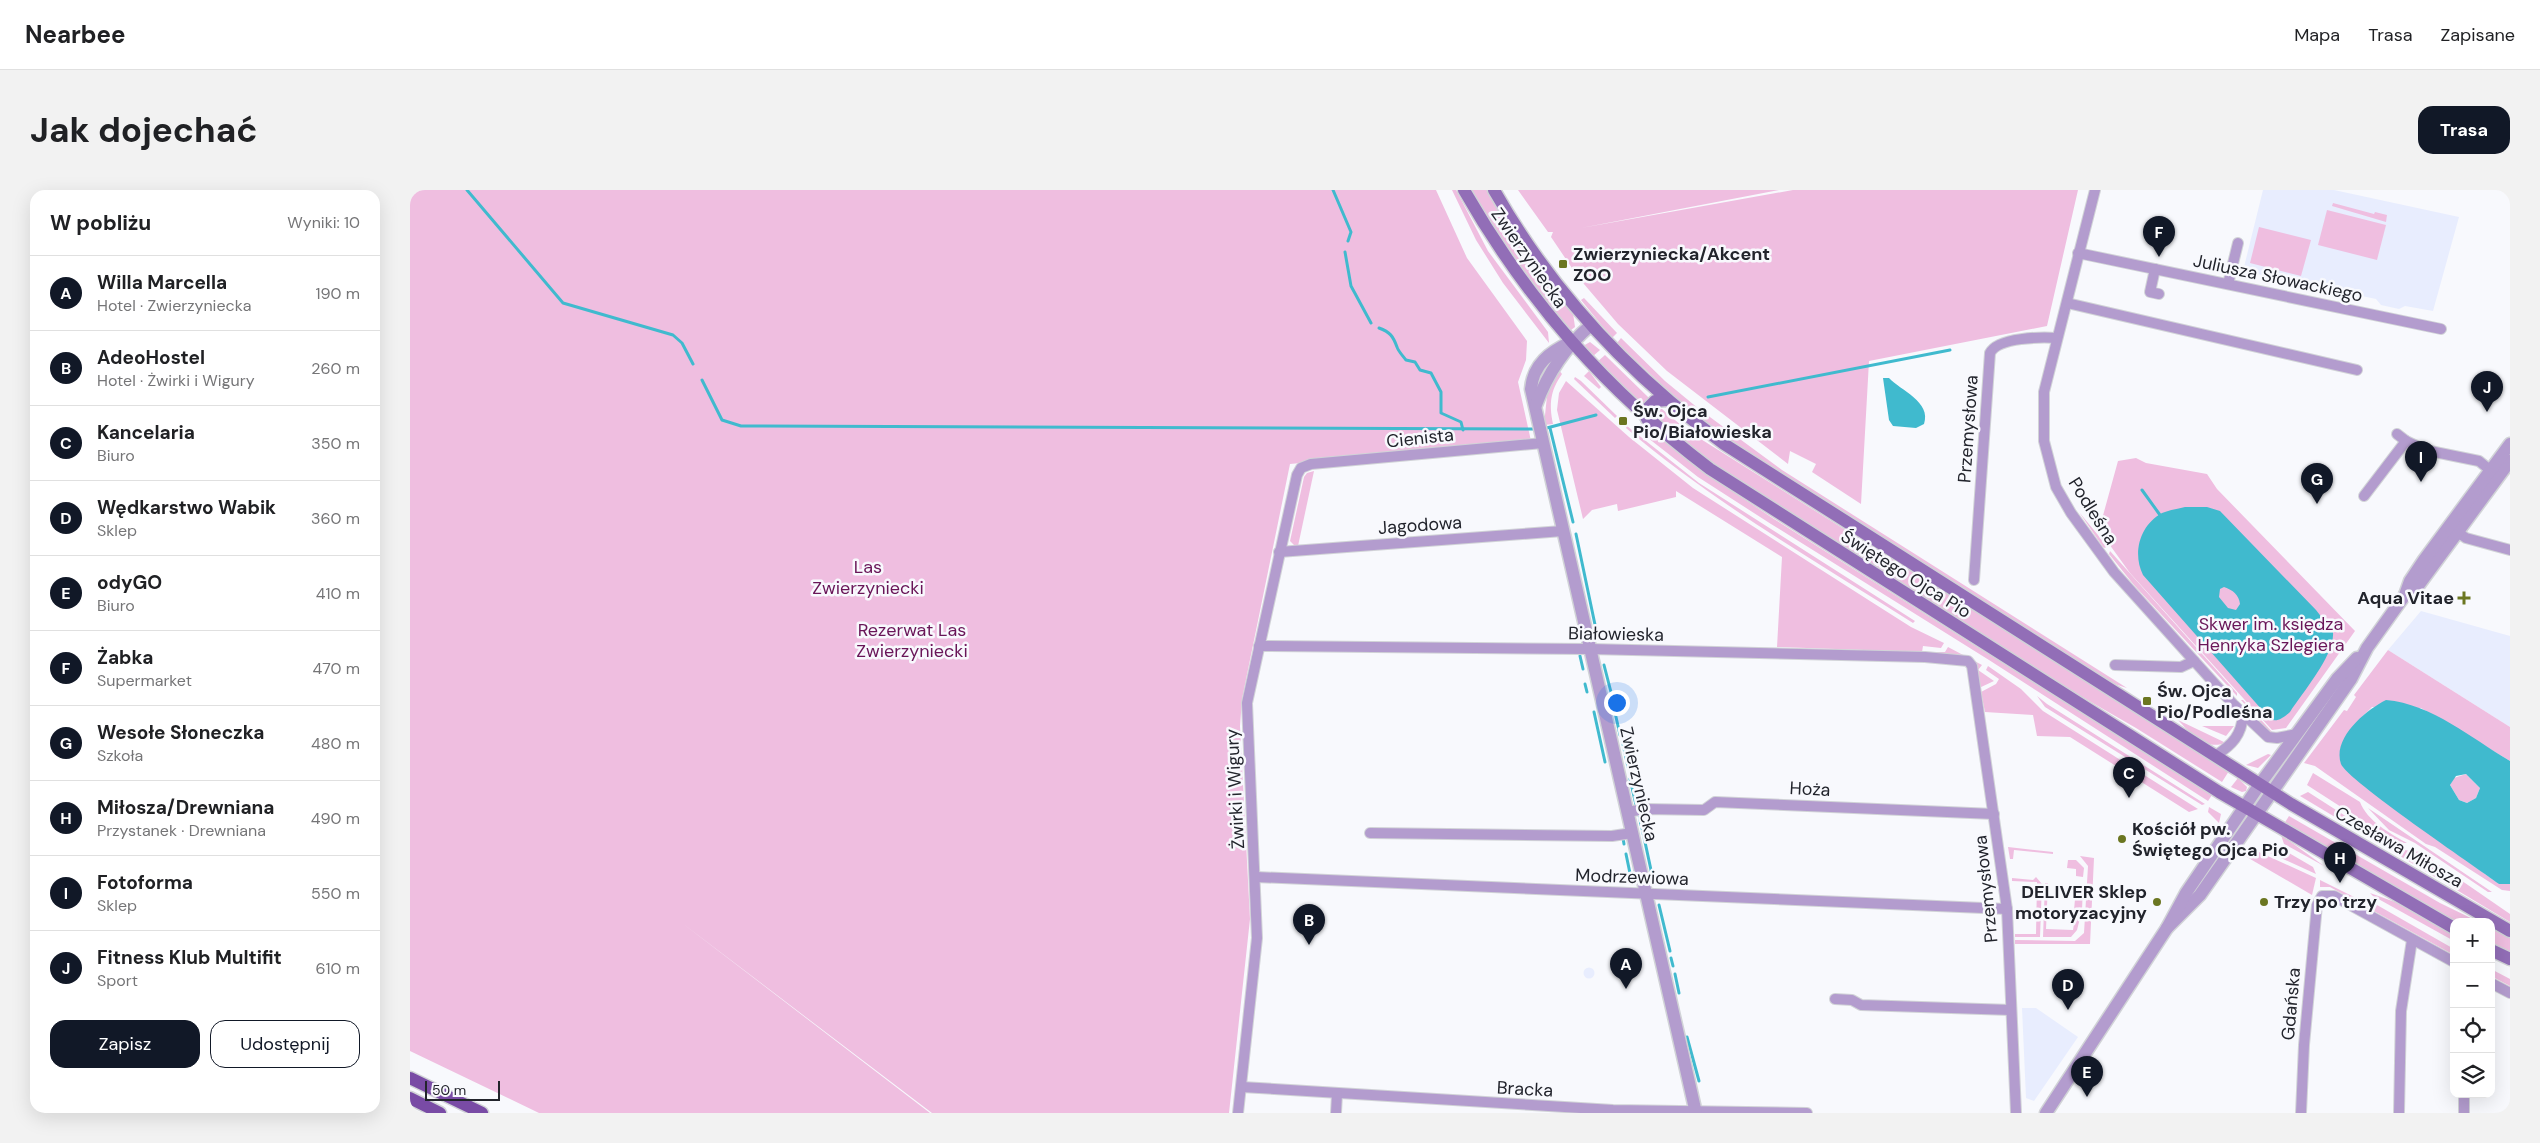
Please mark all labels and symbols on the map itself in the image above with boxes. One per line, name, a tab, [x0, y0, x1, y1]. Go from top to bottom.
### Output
street label: Zwierzyniecka	[1486, 203, 1572, 313]
pin: F	[2143, 216, 2175, 257]
place label: Zwierzyniecka/Akcent ZOO	[1573, 242, 1770, 287]
street label: Juliusza Słowackiego	[2191, 248, 2365, 308]
marker: Zwierzyniecka/Akcent ZOO	[1557, 258, 1569, 270]
pin: J	[2471, 371, 2503, 412]
street label: Przemysłowa	[1952, 374, 1984, 484]
place label: Św. Ojca Pio/Białowieska	[1633, 399, 1772, 444]
marker: Św. Ojca Pio/Białowieska	[1617, 415, 1629, 427]
street label: Cienista	[1385, 423, 1455, 453]
pin: I	[2405, 441, 2437, 482]
pin: G	[2301, 463, 2333, 504]
street label: Podleśna	[2063, 473, 2123, 549]
street label: Jagodowa	[1377, 510, 1463, 540]
street label: Świętego Ojca Pio	[1836, 524, 1976, 624]
park label: Las Zwierzyniecki	[812, 555, 924, 600]
place label: Aqua Vitae	[2357, 586, 2454, 610]
marker: Aqua Vitae	[2458, 592, 2470, 604]
park label: Skwer im. księdza Henryka Szlegiera	[2198, 612, 2344, 657]
park label: Rezerwat Las Zwierzyniecki	[856, 618, 968, 663]
street label: Białowieska	[1568, 621, 1664, 647]
place label: Św. Ojca Pio/Podleśna	[2157, 679, 2272, 724]
your location	[1604, 690, 1630, 716]
marker: Św. Ojca Pio/Podleśna	[2141, 695, 2153, 707]
street label: Zwierzyniecka	[1614, 724, 1664, 844]
street label: Żwirki i Wigury	[1220, 728, 1250, 850]
pin: C	[2113, 757, 2145, 798]
street label: Hoża	[1789, 776, 1831, 802]
street label: Czesława Miłosza	[2331, 801, 2467, 893]
place label: Kościół pw. Świętego Ojca Pio	[2132, 817, 2289, 862]
marker: Kościół pw. Świętego Ojca Pio	[2116, 833, 2128, 845]
street label: Przemysłowa	[1968, 834, 2004, 944]
pin: H	[2324, 842, 2356, 883]
street label: Modrzewiowa	[1575, 863, 1689, 891]
place label: DELIVER Sklep motoryzacyjny	[2015, 880, 2147, 925]
place label: Trzy po trzy	[2274, 890, 2377, 914]
marker: DELIVER Sklep motoryzacyjny	[2151, 896, 2163, 908]
marker: Trzy po trzy	[2258, 896, 2270, 908]
pin: B	[1293, 904, 1325, 945]
pin: A	[1610, 948, 1642, 989]
street label: Gdańska	[2276, 967, 2306, 1041]
pin: D	[2052, 969, 2084, 1010]
pin: E	[2071, 1056, 2103, 1097]
street label: Bracka	[1496, 1076, 1554, 1102]
scale bar	[425, 1078, 500, 1101]

